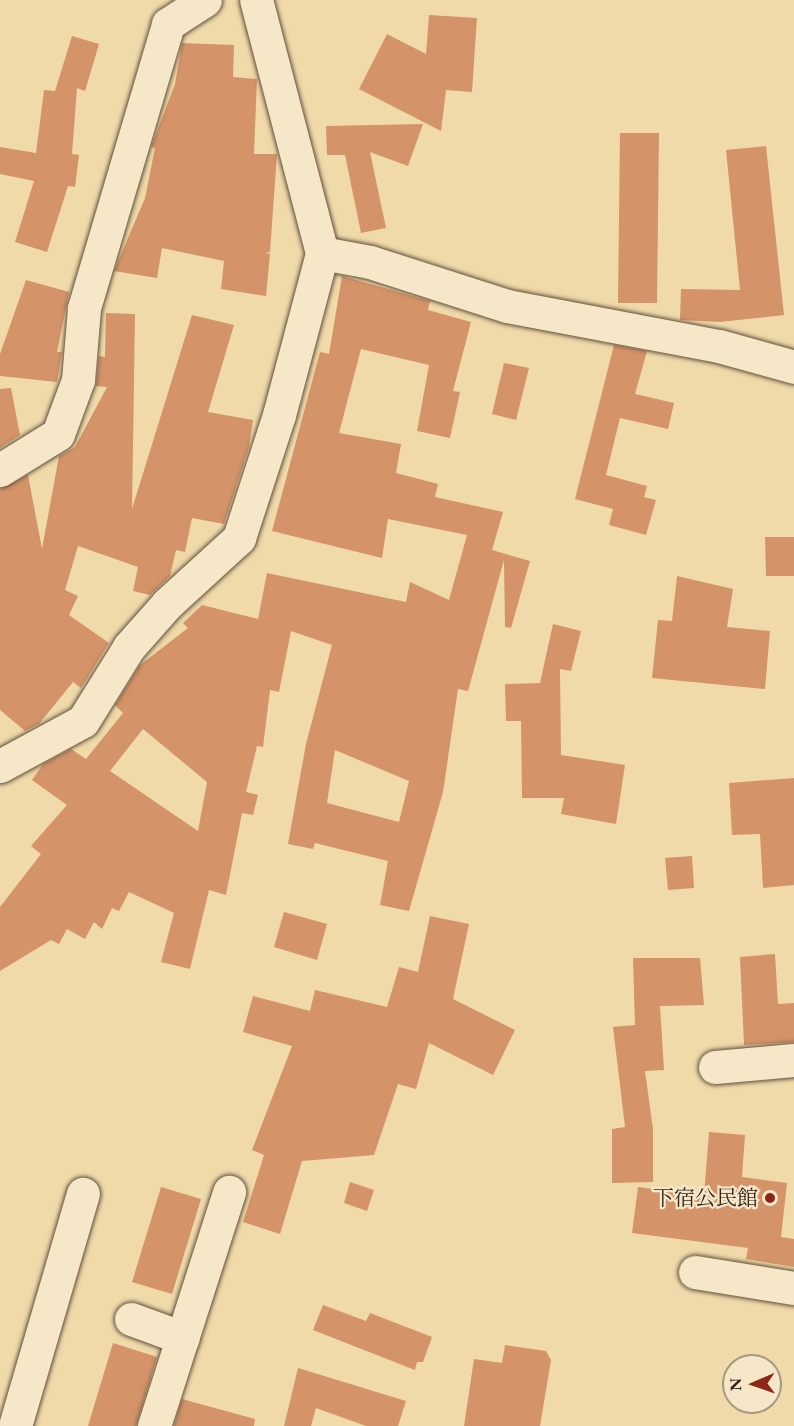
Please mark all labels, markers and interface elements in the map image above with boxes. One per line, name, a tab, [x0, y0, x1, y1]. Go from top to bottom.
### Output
place label: 下宿公民館	[653, 1185, 758, 1211]
marker: 下宿公民館	[763, 1191, 777, 1205]
north arrow	[722, 1354, 782, 1414]
text: N	[725, 1378, 746, 1391]

